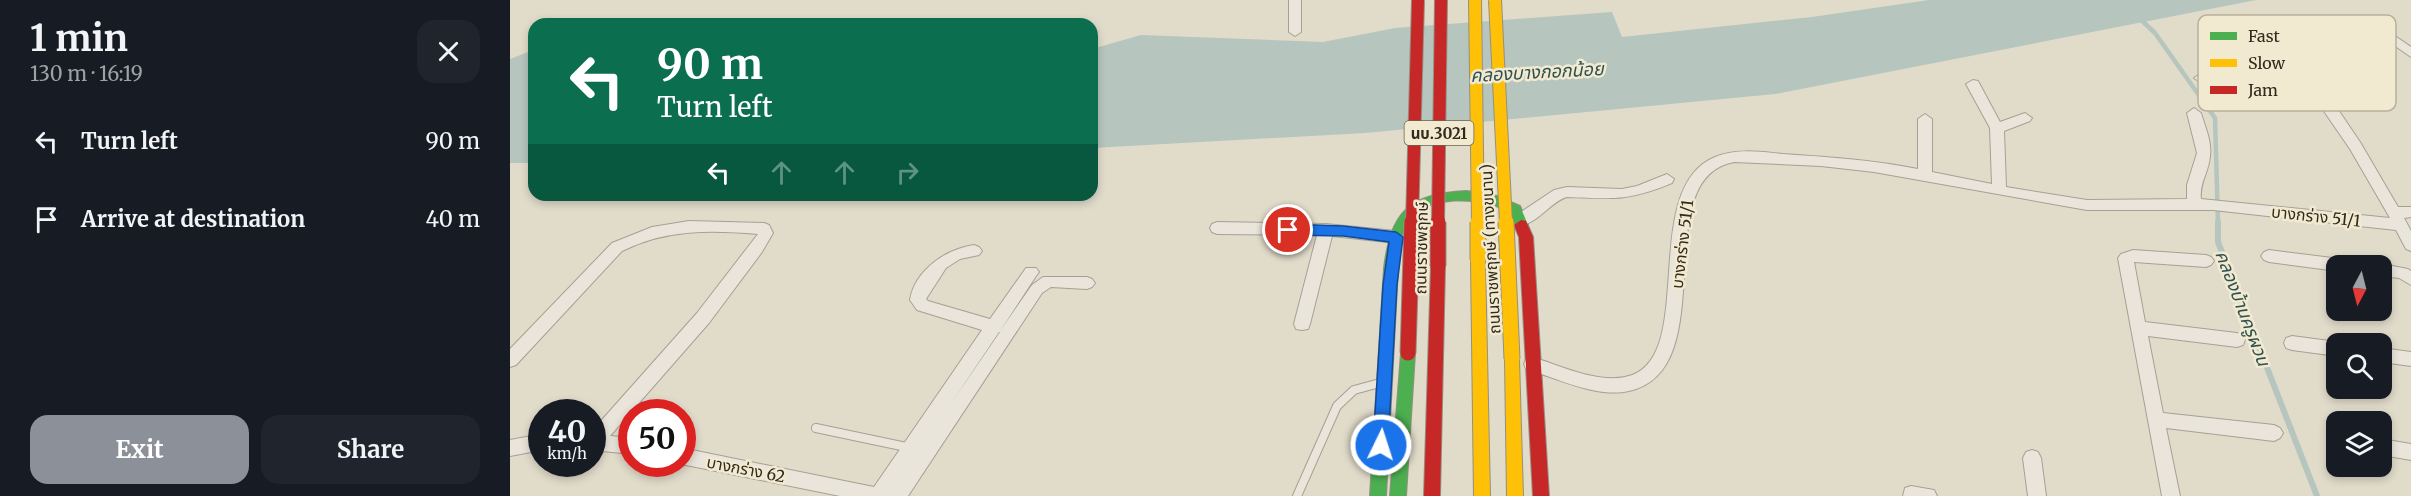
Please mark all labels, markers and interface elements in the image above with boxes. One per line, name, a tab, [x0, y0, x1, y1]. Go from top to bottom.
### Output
legend	[2198, 15, 2396, 111]
text: 1 min	[30, 16, 128, 61]
button: close	[417, 20, 480, 83]
text: Fast	[2248, 26, 2281, 46]
text: 90 m	[657, 38, 763, 90]
icon: left	[558, 42, 636, 120]
text: Slow	[2248, 53, 2286, 73]
water label: คลองบางกอกน้อย	[1470, 57, 1605, 87]
text: 130 m · 16:19	[30, 61, 143, 86]
text: Jam	[2247, 80, 2278, 100]
text: Turn left	[657, 90, 772, 124]
road number: นบ.3021	[1404, 121, 1474, 145]
icon: left	[30, 125, 63, 158]
text: Turn left	[81, 127, 178, 155]
text: 90 m	[425, 127, 480, 155]
icon: left	[702, 156, 735, 189]
icon: ahead	[765, 156, 798, 189]
icon: ahead	[828, 156, 861, 189]
icon: right	[891, 156, 924, 189]
street label: ถนนราชพฤกษ์ (ทางขนาน)	[1476, 163, 1504, 335]
street label: บางกร่าง 51/1	[1667, 198, 1697, 290]
street label: ถนนราชพฤกษ์	[1410, 201, 1432, 295]
street label: บางกร่าง 51/1	[2270, 201, 2362, 231]
icon: arrive	[30, 203, 63, 236]
pin	[1262, 204, 1313, 255]
text: Arrive at destination	[81, 205, 305, 233]
text: 40 m	[425, 205, 480, 233]
icon: arrive	[1271, 213, 1304, 246]
water label: คลองบ้านครูผวน	[2210, 247, 2276, 370]
north arrow	[2326, 255, 2392, 321]
map controls	[2326, 255, 2392, 477]
button: search	[2326, 333, 2392, 399]
speed limit sign: 50	[618, 399, 696, 477]
button: layers	[2326, 411, 2392, 477]
text: 40	[548, 412, 586, 450]
position arrow	[1349, 413, 1413, 477]
button: Exit	[30, 415, 249, 484]
button: Share	[261, 415, 480, 484]
text: km/h	[547, 444, 587, 463]
street label: บางกร่าง 62	[705, 452, 787, 486]

